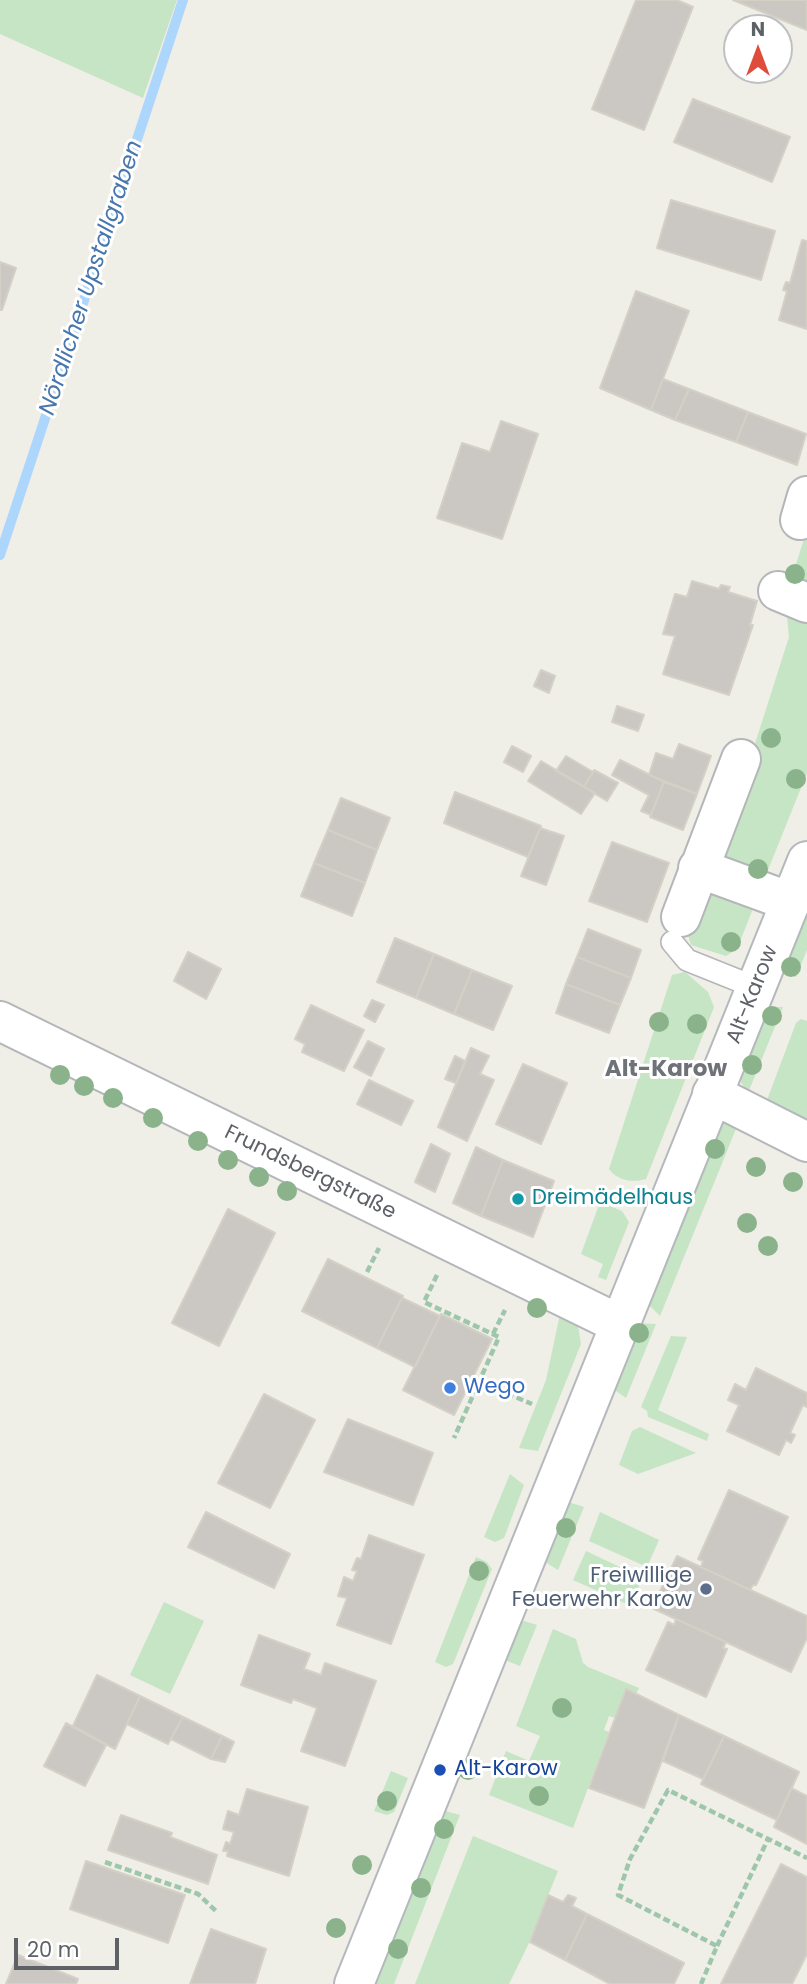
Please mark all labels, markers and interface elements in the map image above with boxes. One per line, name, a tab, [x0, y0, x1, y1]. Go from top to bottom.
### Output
north arrow	[723, 14, 793, 84]
text: N	[751, 16, 765, 43]
water label: Nördlicher Upstallgraben	[34, 137, 150, 419]
street label: Alt-Karow	[722, 942, 784, 1048]
district label: Alt-Karow	[605, 1056, 727, 1084]
street label: Frundsbergstraße	[220, 1121, 400, 1225]
place label: Dreimädelhaus	[532, 1186, 693, 1212]
marker: Dreimädelhaus	[510, 1191, 526, 1207]
place label: Wego	[464, 1375, 525, 1401]
marker: Wego	[442, 1380, 458, 1396]
place label: Freiwillige Feuerwehr Karow	[512, 1564, 692, 1614]
marker: Freiwillige Feuerwehr Karow	[698, 1581, 714, 1597]
place label: Alt-Karow	[454, 1757, 558, 1783]
marker: Alt-Karow	[432, 1762, 448, 1778]
scale bar	[18, 1924, 122, 1968]
text: 20 m	[27, 1935, 80, 1964]

